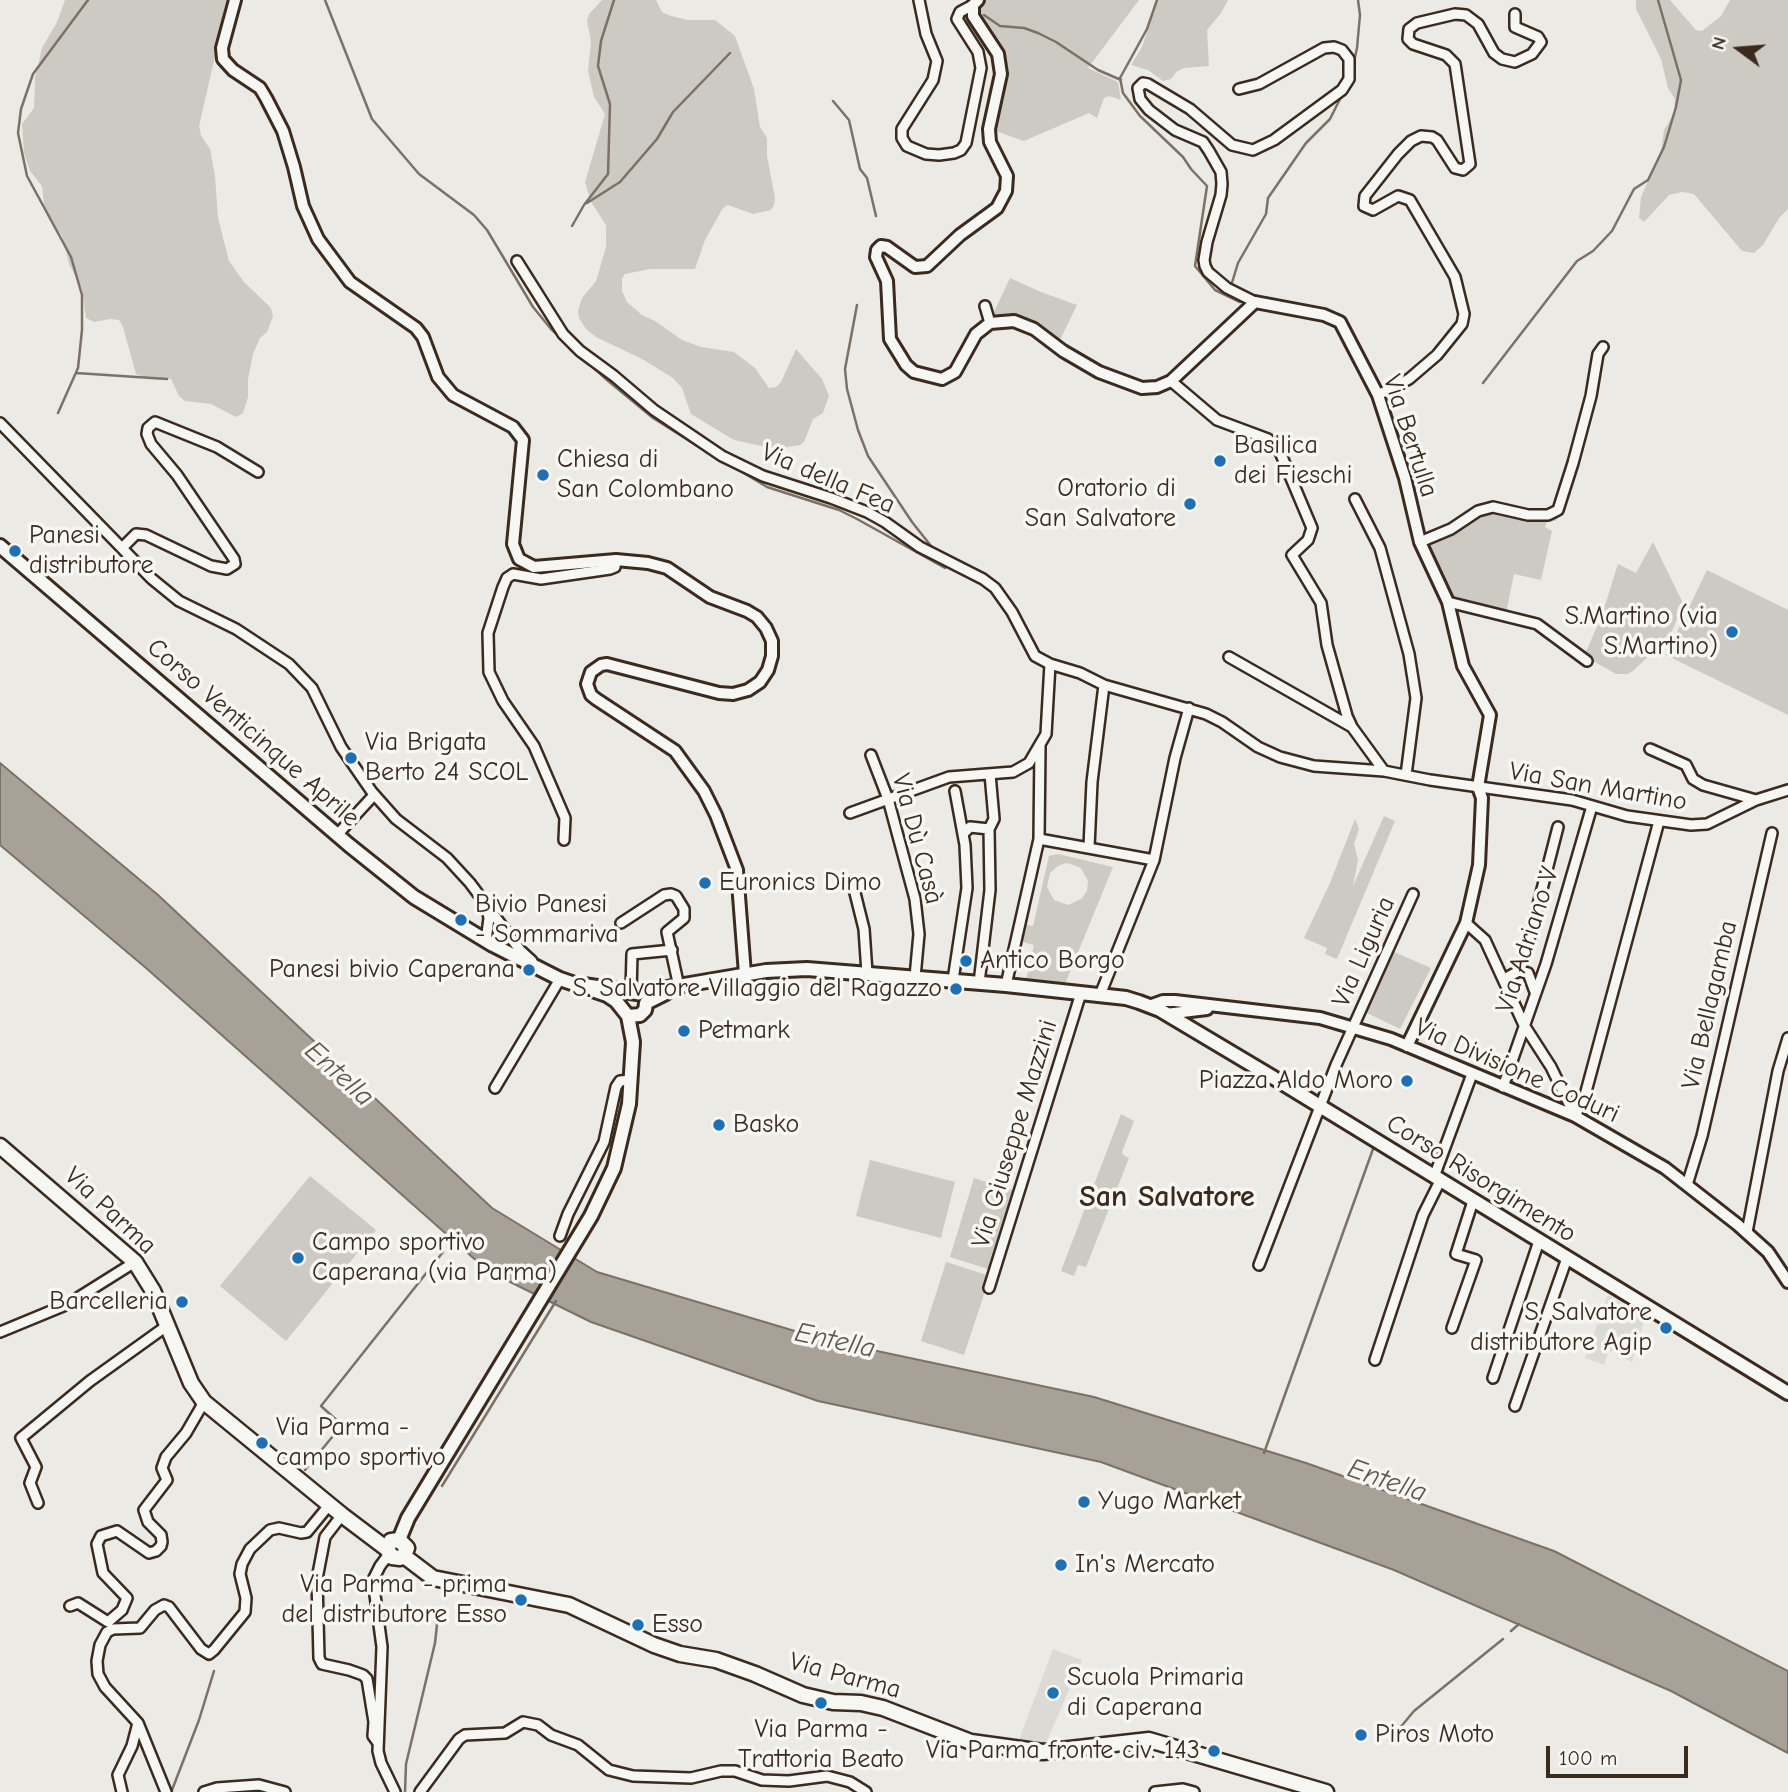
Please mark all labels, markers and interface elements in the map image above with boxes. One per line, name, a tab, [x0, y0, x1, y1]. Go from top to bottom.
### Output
north arrow	[1704, 14, 1774, 84]
text: N	[1707, 34, 1731, 52]
street label: Via Bertulla	[1376, 371, 1444, 501]
place label: Basilica dei Fieschi	[1234, 430, 1352, 492]
street label: Via della Fea	[756, 437, 900, 521]
place label: Chiesa di San Colombano	[557, 444, 734, 505]
marker: Basilica dei Fieschi	[1212, 453, 1228, 469]
marker: Chiesa di San Colombano	[535, 467, 551, 483]
place label: Oratorio di San Salvatore	[1025, 473, 1176, 534]
marker: Oratorio di San Salvatore	[1182, 496, 1198, 512]
place label: Panesi distributore	[29, 520, 154, 582]
marker: Panesi distributore	[7, 543, 23, 559]
place label: S.Martino (via S.Martino)	[1565, 601, 1718, 662]
marker: S.Martino (via S.Martino)	[1724, 624, 1740, 640]
street label: Corso Venticinque Aprile	[140, 632, 366, 834]
place label: Via Brigata Berto 24 SCOL	[365, 727, 528, 788]
marker: Via Brigata Berto 24 SCOL	[343, 750, 359, 766]
street label: Via San Martino	[1507, 756, 1689, 818]
street label: Via Dù Casà	[885, 770, 949, 908]
street label: Via Adriano V	[1490, 863, 1566, 1017]
place label: Euronics Dimo	[719, 867, 881, 899]
marker: Euronics Dimo	[697, 875, 713, 891]
place label: Bivio Panesi - Sommariva	[475, 889, 619, 950]
street label: Via Liguria	[1326, 892, 1402, 1012]
marker: Bivio Panesi - Sommariva	[453, 912, 469, 928]
street label: Via Bellagamba	[1675, 918, 1745, 1092]
place label: Antico Borgo	[980, 945, 1125, 977]
marker: Antico Borgo	[958, 953, 974, 969]
place label: Panesi bivio Caperana	[269, 954, 515, 986]
marker: Panesi bivio Caperana	[521, 962, 537, 978]
place label: S. Salvatore Villaggio del Ragazzo	[573, 973, 942, 1005]
marker: S. Salvatore Villaggio del Ragazzo	[948, 981, 964, 997]
street label: Via Divisione Coduri	[1410, 1012, 1624, 1130]
place label: Petmark	[698, 1015, 790, 1047]
street label: Via Giuseppe Mazzini	[965, 1016, 1065, 1252]
marker: Petmark	[676, 1023, 692, 1039]
water label: Entella	[298, 1034, 380, 1114]
place label: Piazza Aldo Moro	[1199, 1065, 1393, 1097]
marker: Piazza Aldo Moro	[1399, 1073, 1415, 1089]
street label: Corso Risorgimento	[1380, 1108, 1582, 1250]
place label: Basko	[733, 1109, 799, 1141]
marker: Basko	[711, 1117, 727, 1133]
street label: Via Parma	[58, 1161, 162, 1261]
district label: San Salvatore	[1079, 1180, 1255, 1216]
place label: Campo sportivo Caperana (via Parma)	[312, 1227, 557, 1288]
marker: Campo sportivo Caperana (via Parma)	[290, 1250, 306, 1266]
place label: Barcelleria	[49, 1286, 168, 1318]
marker: Barcelleria	[174, 1294, 190, 1310]
place label: S. Salvatore distributore Agip	[1470, 1297, 1652, 1358]
water label: Entella	[792, 1316, 878, 1366]
marker: S. Salvatore distributore Agip	[1658, 1320, 1674, 1336]
place label: Via Parma - campo sportivo	[276, 1412, 446, 1474]
marker: Via Parma - campo sportivo	[254, 1435, 270, 1451]
water label: Entella	[1343, 1452, 1431, 1510]
place label: Yugo Market	[1098, 1486, 1241, 1518]
marker: Yugo Market	[1076, 1494, 1092, 1510]
place label: In's Mercato	[1075, 1549, 1215, 1581]
marker: In's Mercato	[1053, 1557, 1069, 1573]
place label: Via Parma - prima del distributore Esso	[282, 1569, 507, 1630]
marker: Via Parma - prima del distributore Esso	[513, 1592, 529, 1608]
place label: Esso	[652, 1609, 703, 1641]
marker: Esso	[630, 1617, 646, 1633]
street label: Via Parma	[786, 1646, 904, 1706]
place label: Scuola Primaria di Caperana	[1067, 1662, 1244, 1724]
marker: Scuola Primaria di Caperana	[1045, 1685, 1061, 1701]
marker: Via Parma - Trattoria Beato	[813, 1695, 829, 1711]
place label: Via Parma - Trattoria Beato	[738, 1714, 904, 1776]
place label: Piros Moto	[1375, 1719, 1494, 1751]
marker: Piros Moto	[1353, 1727, 1369, 1743]
scale bar	[1550, 1732, 1692, 1776]
place label: Via Parma fronte civ. 143	[926, 1735, 1200, 1767]
marker: Via Parma fronte civ. 143	[1206, 1743, 1222, 1759]
text: 100 m	[1559, 1746, 1617, 1770]

